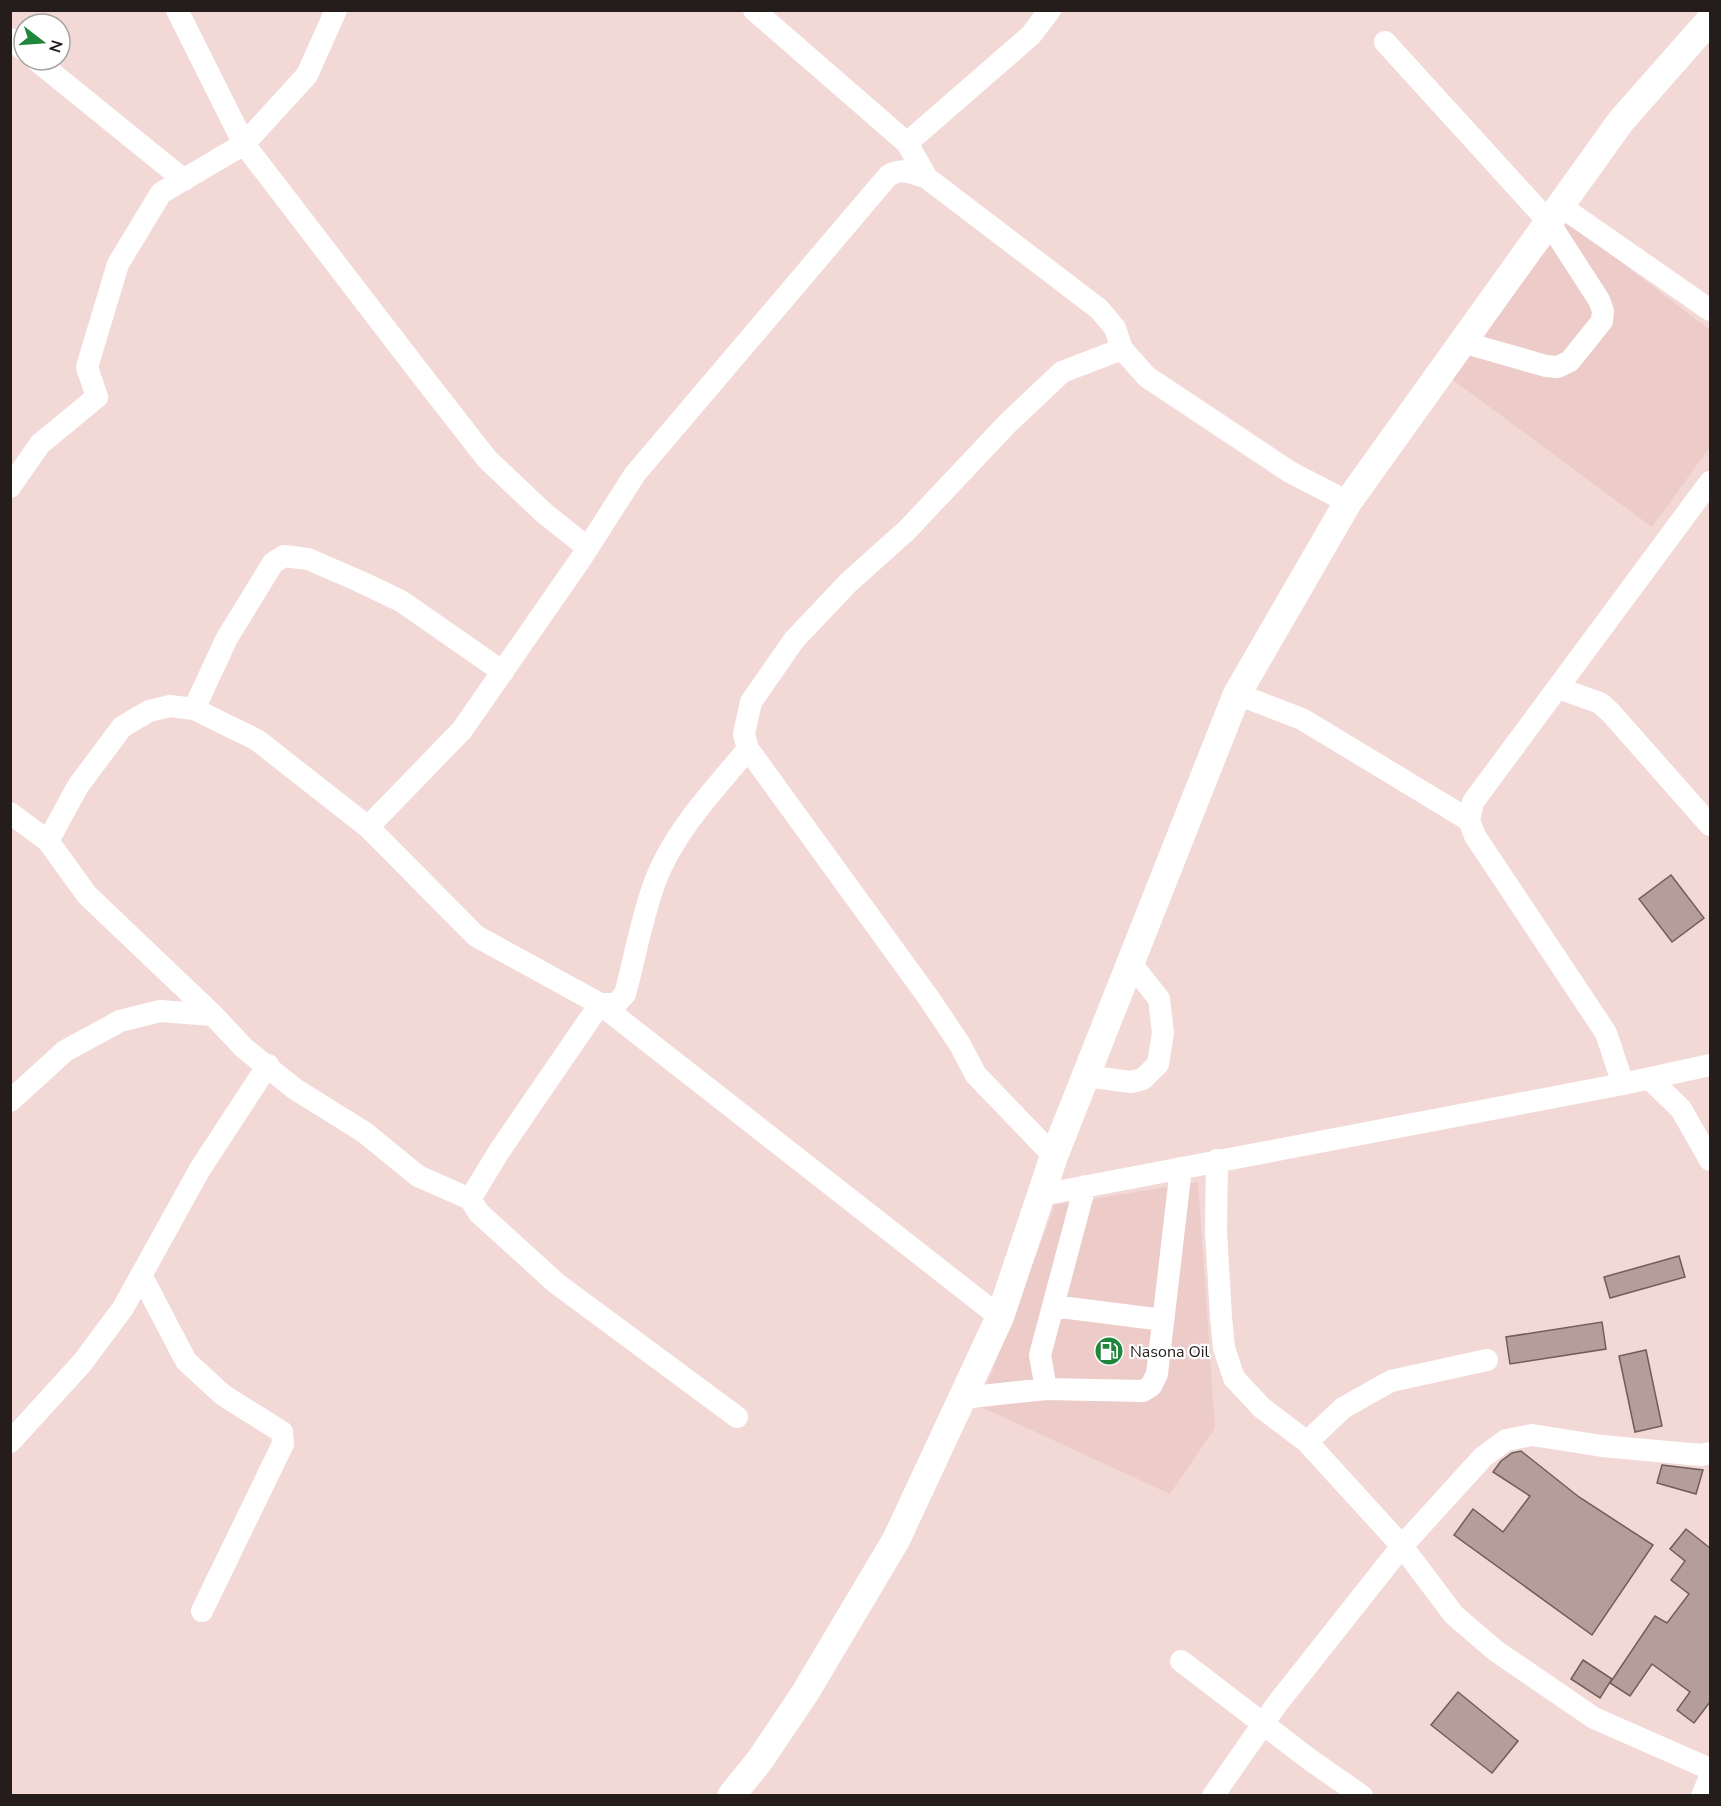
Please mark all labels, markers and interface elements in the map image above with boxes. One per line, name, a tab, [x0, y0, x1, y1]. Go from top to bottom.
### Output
north arrow	[12, 12, 72, 72]
text: N	[43, 37, 68, 55]
fuel station icon: Nasona Oil	[1093, 1335, 1125, 1367]
place label: Nasona Oil	[1130, 1341, 1210, 1363]

